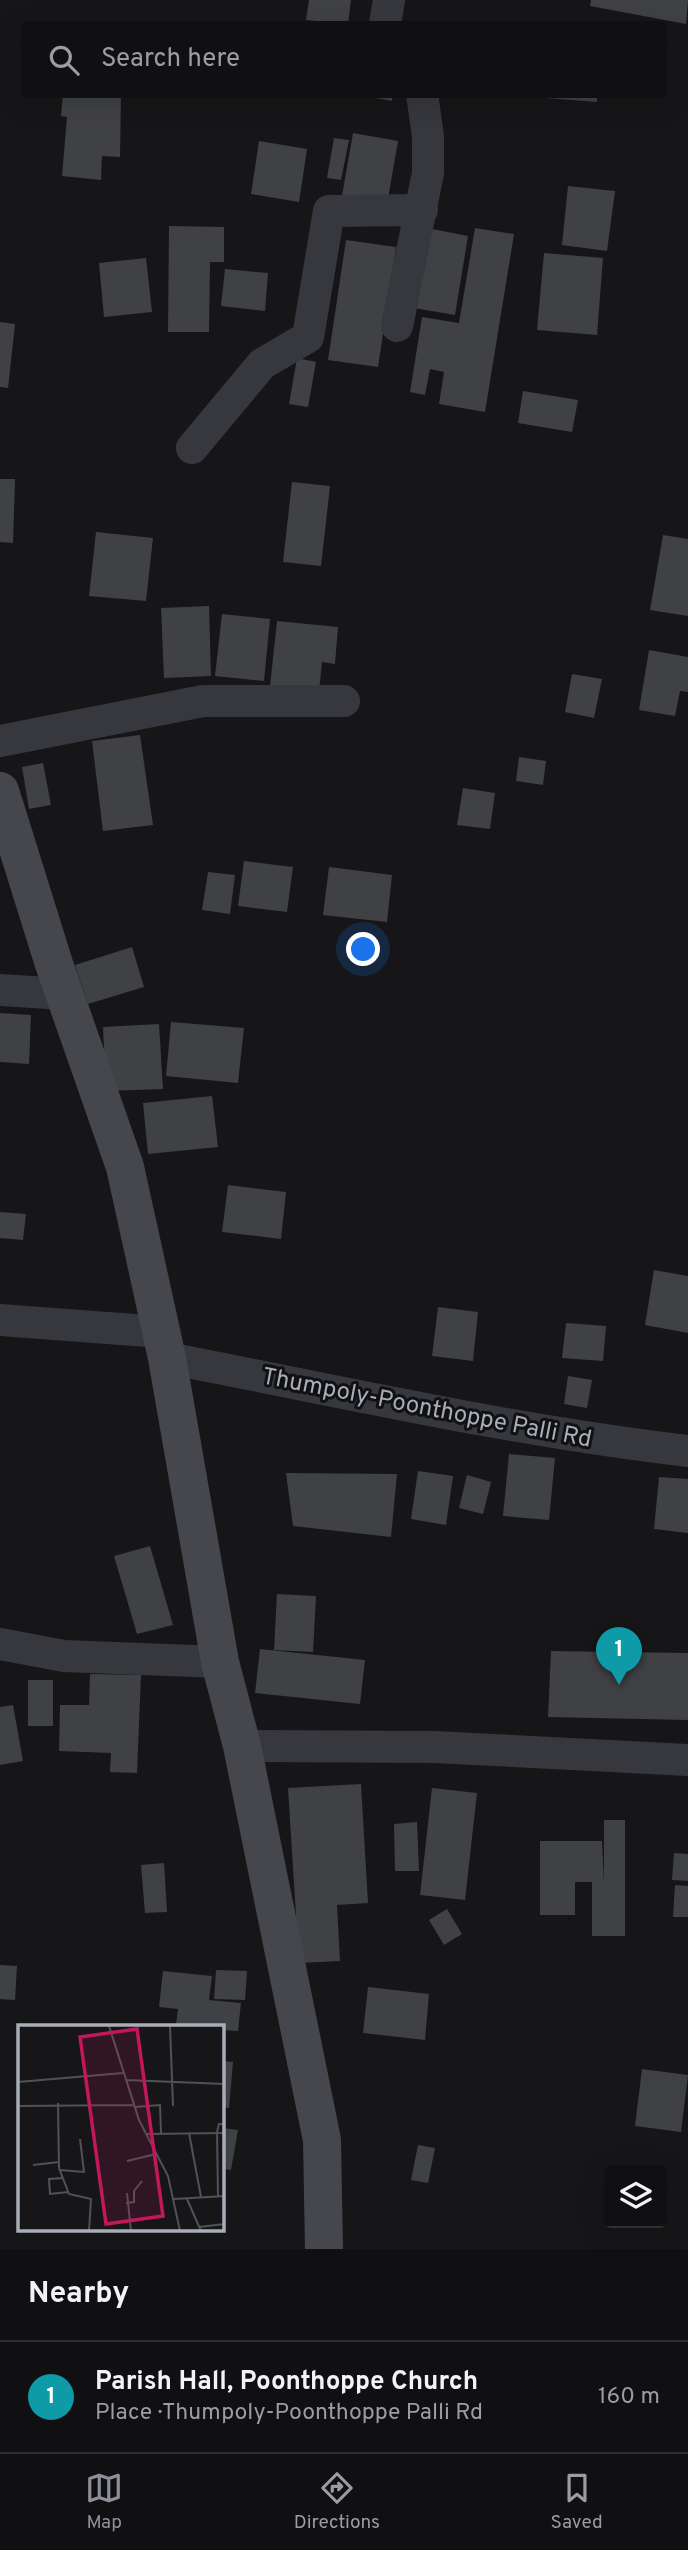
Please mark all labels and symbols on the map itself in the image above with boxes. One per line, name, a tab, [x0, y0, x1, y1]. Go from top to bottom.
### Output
your location	[346, 932, 380, 966]
street label: Thumpoly-Poonthoppe Palli Rd	[259, 1362, 594, 1456]
pin: 1	[596, 1627, 642, 1685]
inset map	[18, 2025, 224, 2232]

